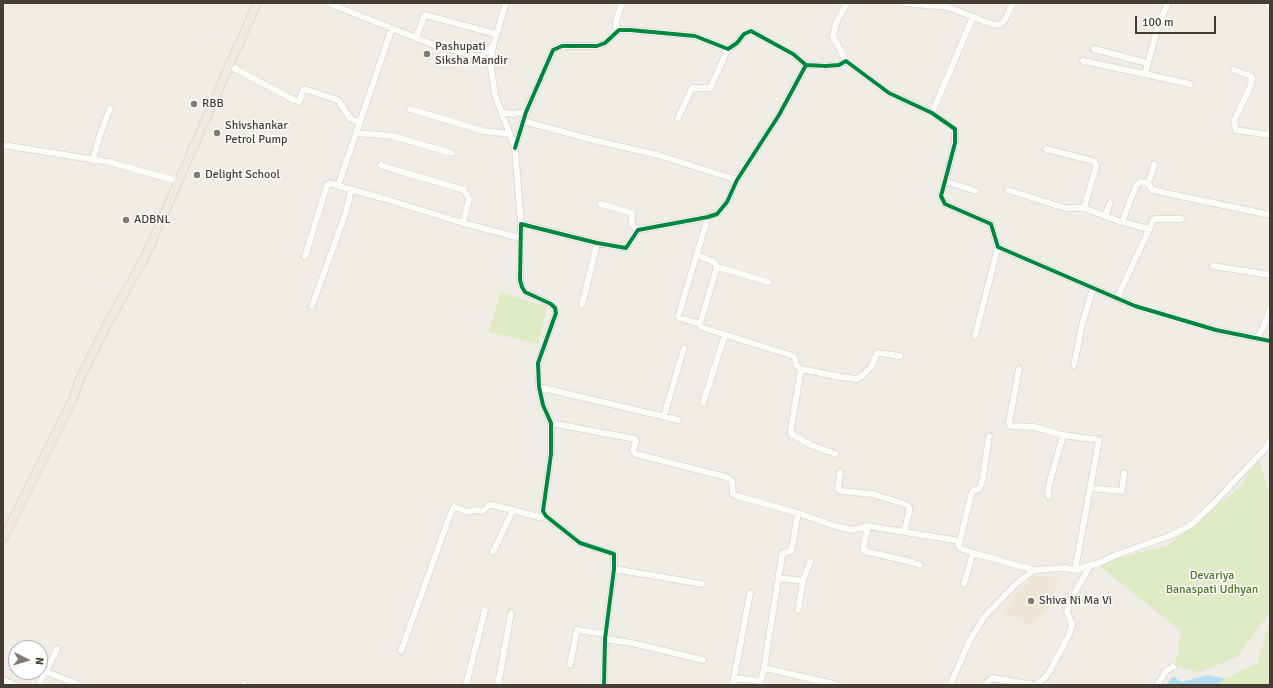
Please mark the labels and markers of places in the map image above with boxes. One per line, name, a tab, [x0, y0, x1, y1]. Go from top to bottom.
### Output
place label: Pashupati Siksha Mandir	[435, 40, 508, 68]
marker: Pashupati Siksha Mandir	[422, 49, 432, 59]
place label: RBB	[202, 97, 224, 111]
marker: RBB	[189, 99, 199, 109]
place label: Shivshankar Petrol Pump	[225, 119, 288, 147]
marker: Shivshankar Petrol Pump	[212, 128, 222, 138]
place label: Delight School	[205, 168, 280, 182]
marker: Delight School	[192, 170, 202, 180]
place label: ADBNL	[134, 213, 171, 227]
marker: ADBNL	[121, 215, 131, 225]
place label: Shiva Ni Ma Vi	[1039, 594, 1112, 608]
marker: Shiva Ni Ma Vi	[1026, 596, 1036, 606]

